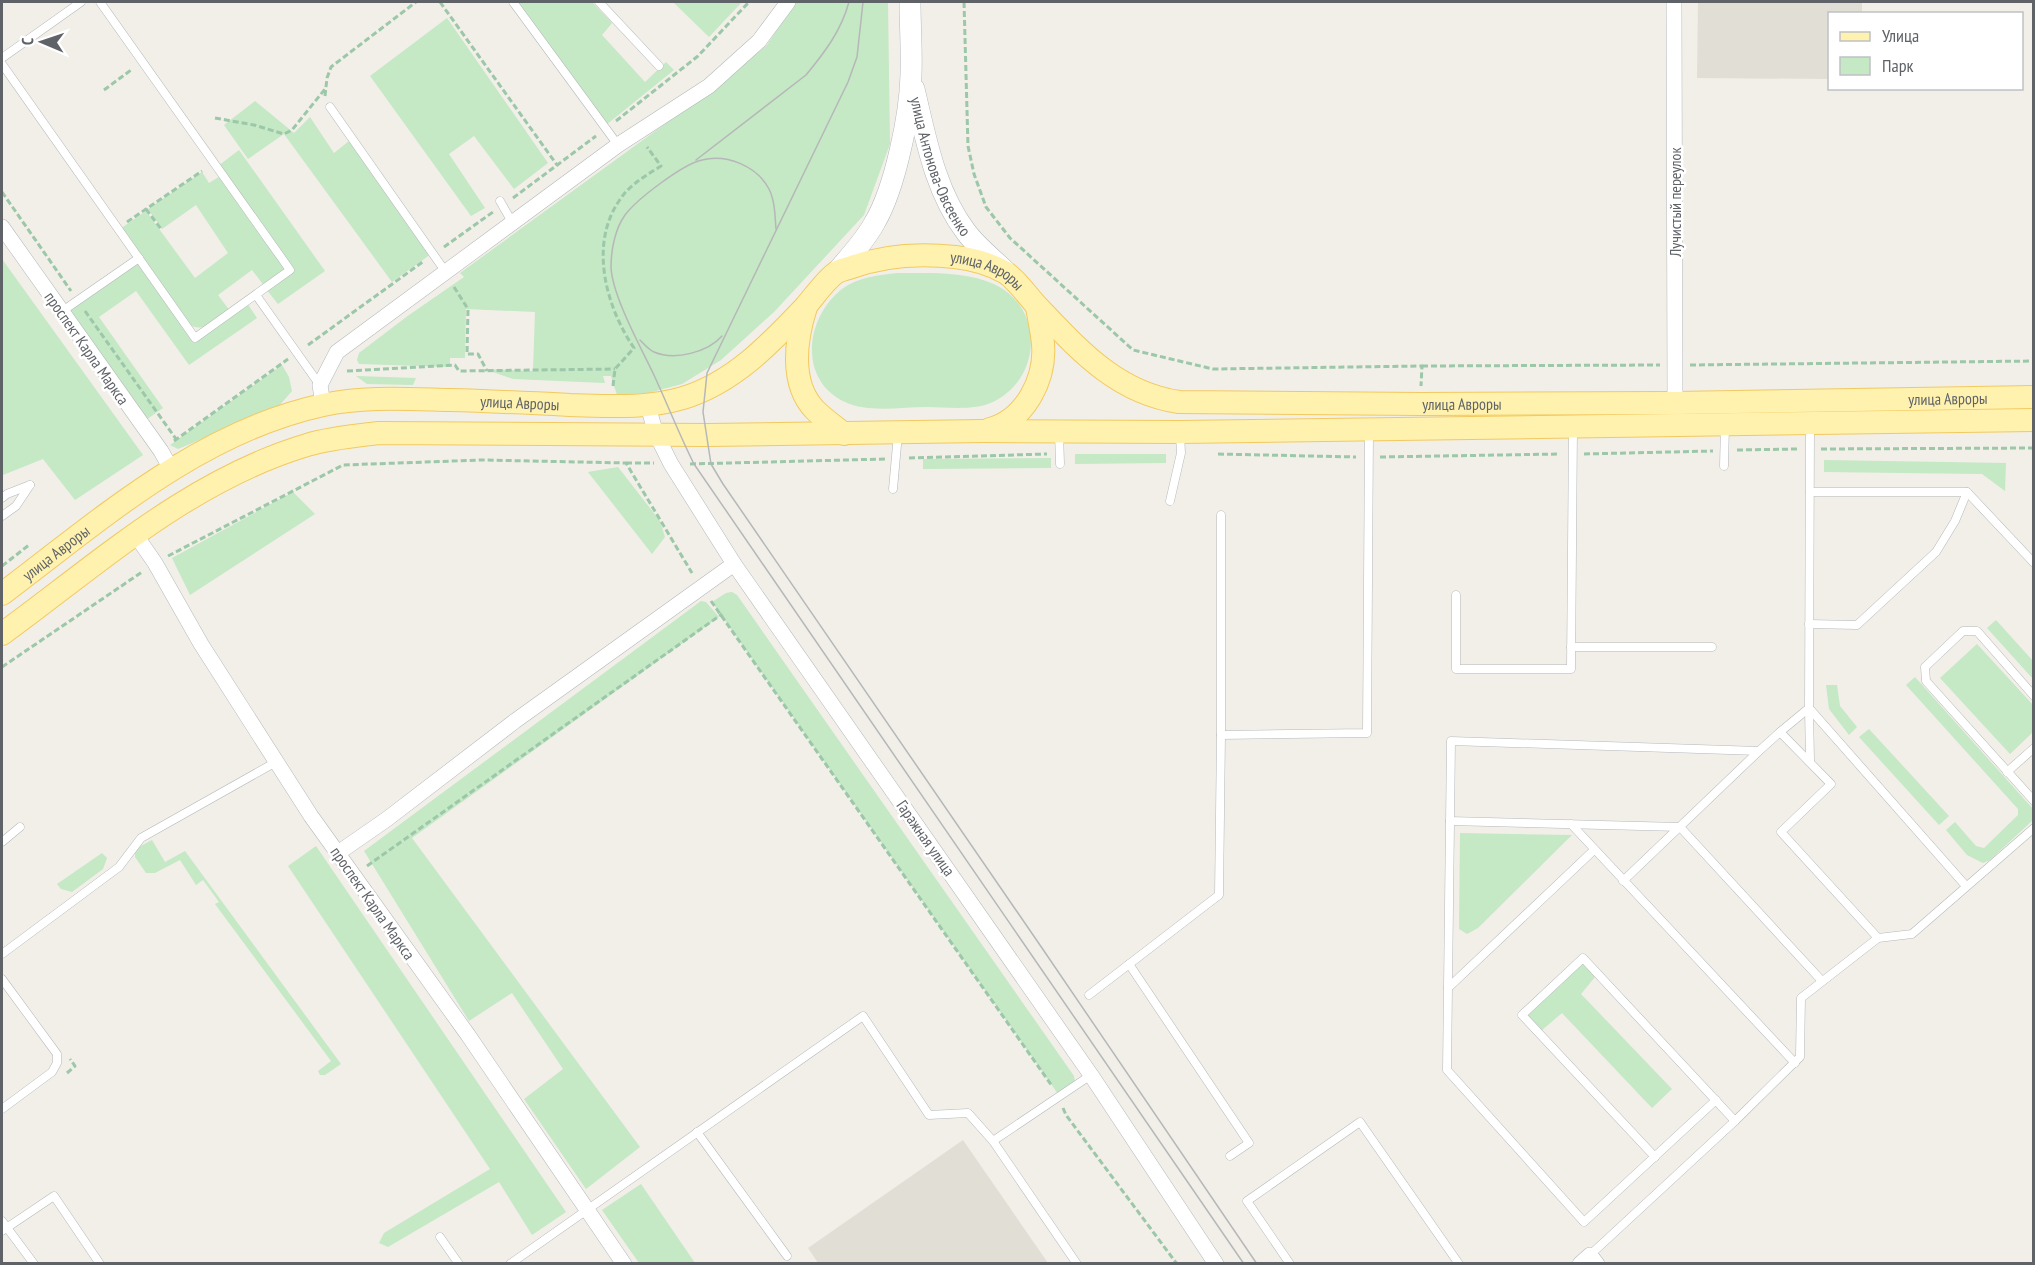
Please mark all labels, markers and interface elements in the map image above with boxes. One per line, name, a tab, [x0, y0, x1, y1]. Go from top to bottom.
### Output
north arrow	[12, 12, 72, 72]
legend	[1828, 12, 2023, 90]
text: Улица	[1882, 24, 1919, 47]
text: С	[17, 37, 37, 45]
text: Парк	[1882, 54, 1913, 77]
street label: улица Антонова-Овсеенко	[906, 95, 975, 240]
street label: Лучистый переулок	[1665, 147, 1685, 258]
street label: улица Авроры	[949, 247, 1029, 294]
street label: проспект Карла Маркса	[41, 288, 133, 408]
street label: улица Авроры	[1908, 388, 1988, 409]
street label: улица Авроры	[480, 391, 560, 414]
street label: улица Авроры	[1422, 394, 1502, 414]
street label: улица Авроры	[18, 520, 93, 585]
street label: Гаражная улица	[892, 796, 960, 880]
street label: проспект Карла Маркса	[327, 843, 419, 963]

